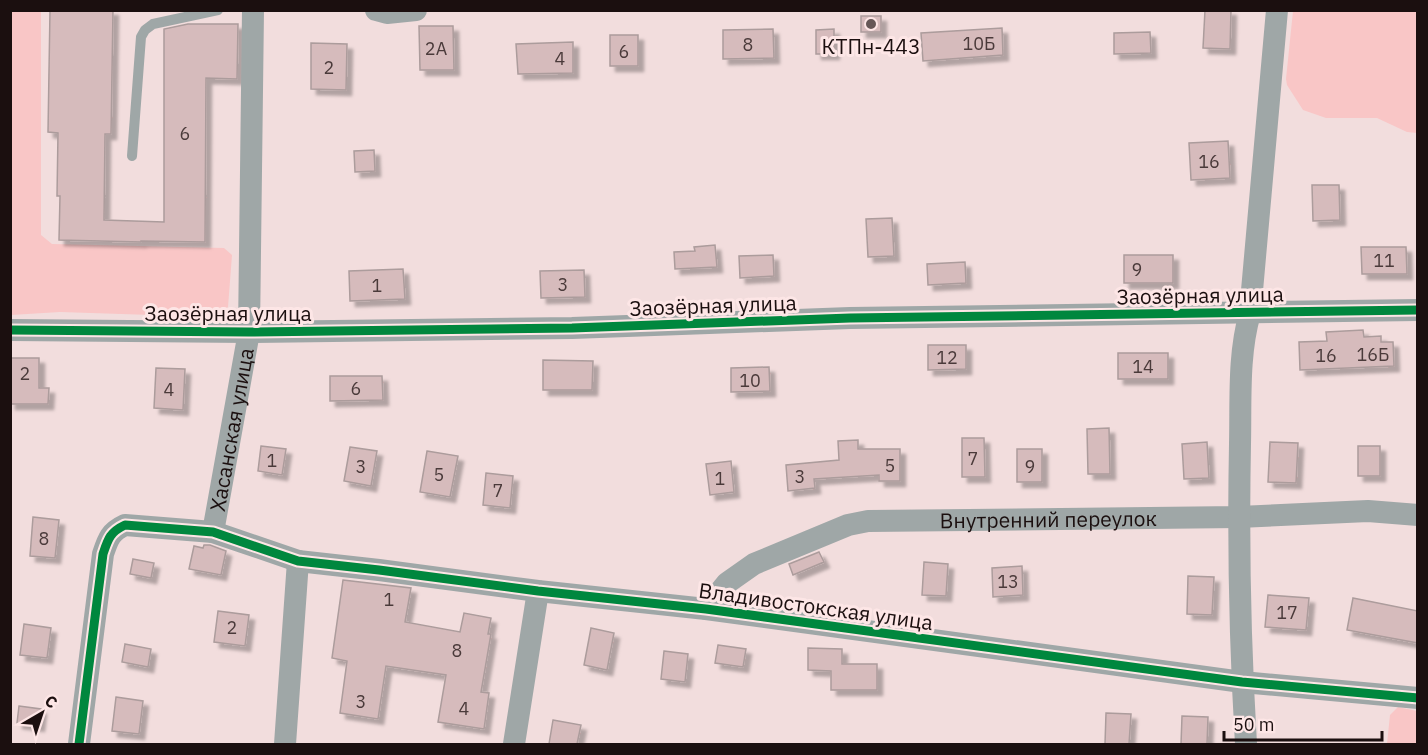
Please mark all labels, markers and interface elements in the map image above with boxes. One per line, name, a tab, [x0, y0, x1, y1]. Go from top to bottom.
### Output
marker: КТПн-443	[864, 17, 878, 31]
place label: КТПн-443	[822, 32, 921, 60]
house number: 10Б	[962, 32, 996, 55]
house number: 8	[743, 33, 753, 56]
house number: 2А	[425, 37, 448, 60]
house number: 6	[619, 40, 629, 63]
house number: 4	[555, 47, 566, 70]
house number: 2	[324, 56, 334, 79]
house number: 6	[180, 122, 190, 145]
house number: 16	[1198, 150, 1220, 173]
house number: 11	[1373, 249, 1395, 272]
house number: 9	[1132, 258, 1142, 281]
house number: 3	[558, 273, 568, 296]
house number: 1	[372, 274, 382, 297]
street label: Заозёрная улица	[1116, 280, 1284, 310]
street label: Заозёрная улица	[629, 288, 797, 322]
street label: Заозёрная улица	[144, 299, 312, 327]
house number: 16Б	[1356, 343, 1390, 366]
house number: 16	[1315, 344, 1337, 367]
street label: Хасанская улица	[203, 346, 260, 514]
house number: 12	[936, 346, 958, 369]
house number: 14	[1132, 355, 1154, 378]
house number: 2	[20, 362, 30, 385]
house number: 10	[739, 369, 761, 392]
house number: 6	[351, 377, 361, 400]
house number: 4	[164, 378, 175, 401]
house number: 7	[968, 447, 978, 470]
house number: 1	[267, 449, 277, 472]
house number: 5	[885, 454, 895, 477]
house number: 3	[356, 455, 366, 478]
house number: 9	[1025, 455, 1035, 478]
house number: 5	[434, 463, 444, 486]
house number: 3	[795, 465, 805, 488]
house number: 1	[715, 467, 725, 490]
house number: 7	[493, 479, 503, 502]
street label: Внутренний переулок	[940, 504, 1157, 534]
house number: 8	[39, 527, 49, 550]
house number: 13	[997, 570, 1019, 593]
street label: Владивостокская улица	[697, 576, 935, 636]
house number: 1	[384, 588, 394, 611]
house number: 17	[1276, 601, 1298, 624]
house number: 2	[227, 616, 237, 639]
house number: 8	[452, 639, 462, 662]
north arrow	[12, 683, 72, 743]
text: С	[41, 690, 62, 712]
house number: 3	[356, 690, 366, 713]
house number: 4	[459, 697, 470, 720]
scale bar	[1224, 704, 1382, 742]
text: 50 m	[1233, 713, 1275, 736]

